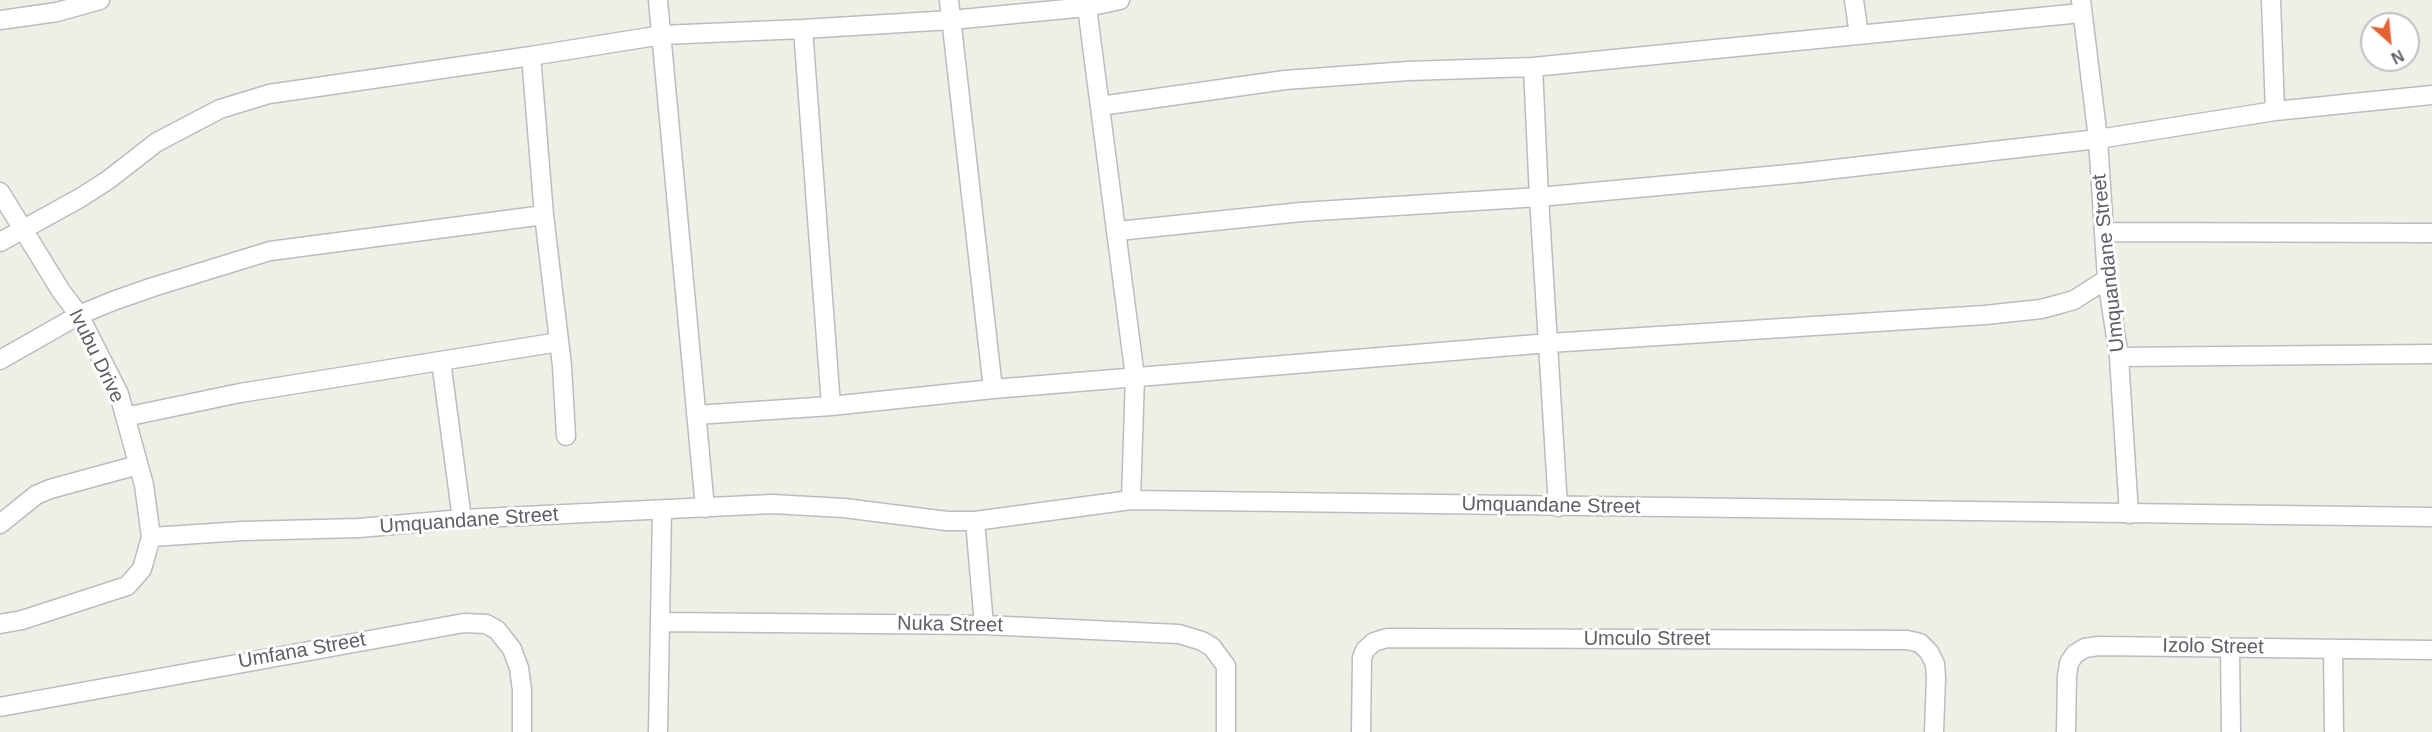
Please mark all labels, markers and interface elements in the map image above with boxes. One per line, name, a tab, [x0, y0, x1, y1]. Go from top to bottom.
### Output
north arrow	[2360, 12, 2420, 72]
text: N	[2388, 47, 2407, 67]
street label: Umquandane Street	[2088, 173, 2130, 353]
street label: Ivubu Drive	[63, 305, 129, 407]
street label: Umquandane Street	[1461, 492, 1641, 520]
street label: Umquandane Street	[379, 503, 559, 539]
street label: Nuka Street	[897, 612, 1003, 638]
street label: Umculo Street	[1584, 627, 1710, 651]
street label: Umfana Street	[236, 628, 368, 674]
street label: Izolo Street	[2162, 634, 2264, 660]

